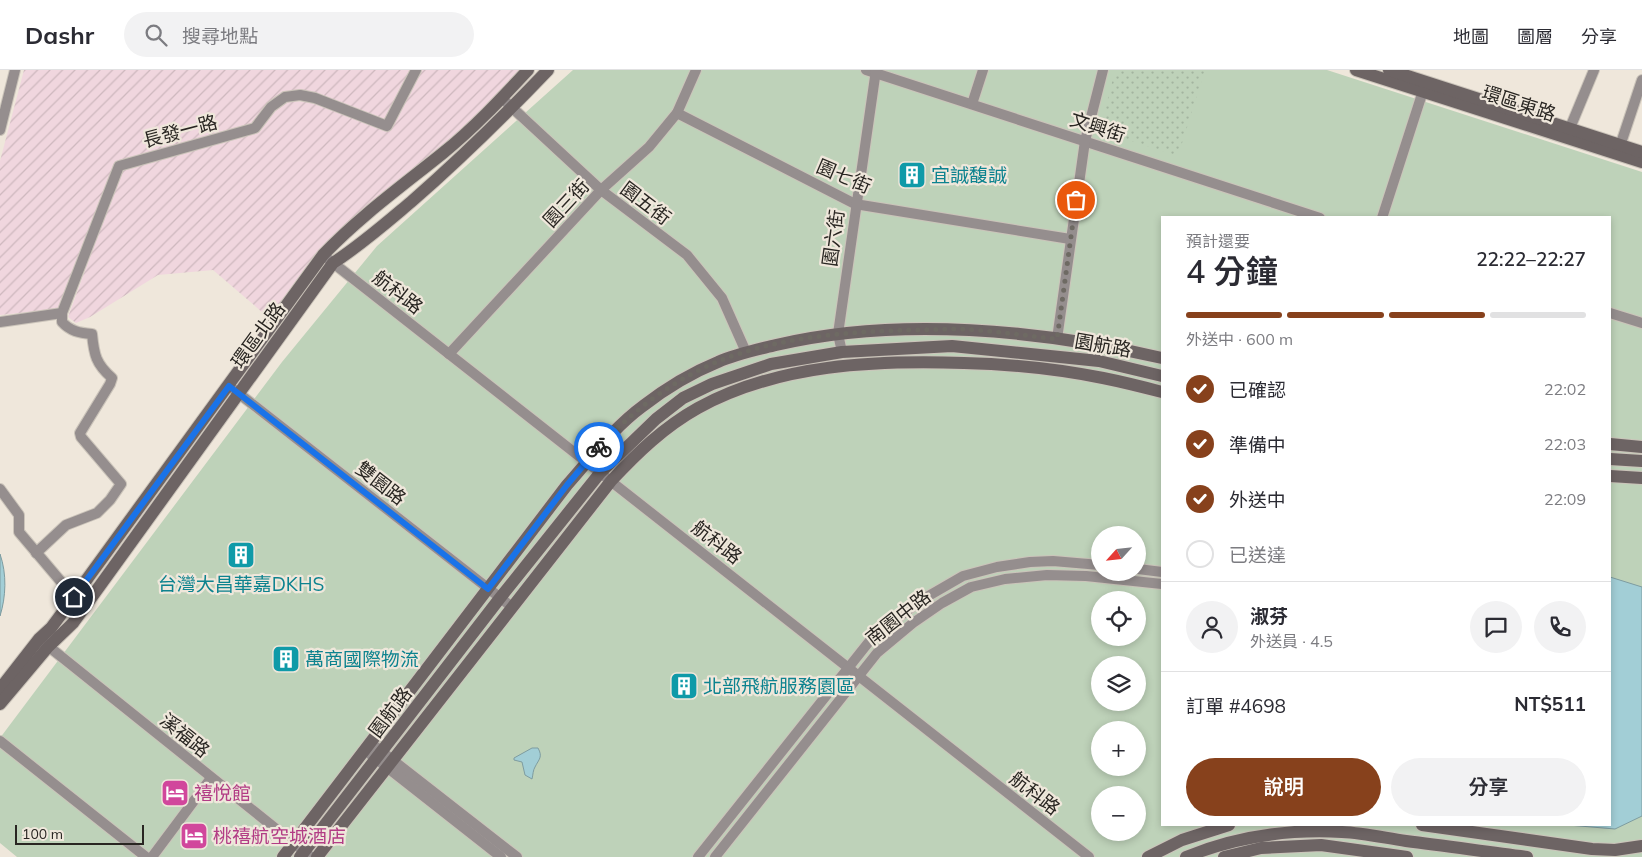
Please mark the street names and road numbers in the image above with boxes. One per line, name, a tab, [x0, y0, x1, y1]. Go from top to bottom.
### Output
street label: 環區東路	[1479, 80, 1559, 126]
street label: 文興街	[1067, 107, 1129, 147]
street label: 長發一路	[140, 110, 220, 152]
street label: 園七街	[813, 154, 875, 198]
street label: 園三街	[538, 174, 594, 232]
street label: 園五街	[616, 176, 676, 230]
street label: 園六街	[817, 208, 849, 268]
street label: 航科路	[368, 265, 428, 319]
street label: 環區北路	[226, 297, 290, 373]
street label: 園航路	[1073, 328, 1133, 362]
street label: 雙園路	[351, 456, 411, 510]
street label: 航科路	[687, 515, 747, 569]
street label: 南園中路	[861, 584, 935, 650]
street label: 園航路	[363, 682, 417, 742]
street label: 溪福路	[155, 708, 215, 762]
street label: 航科路	[1005, 766, 1065, 820]

